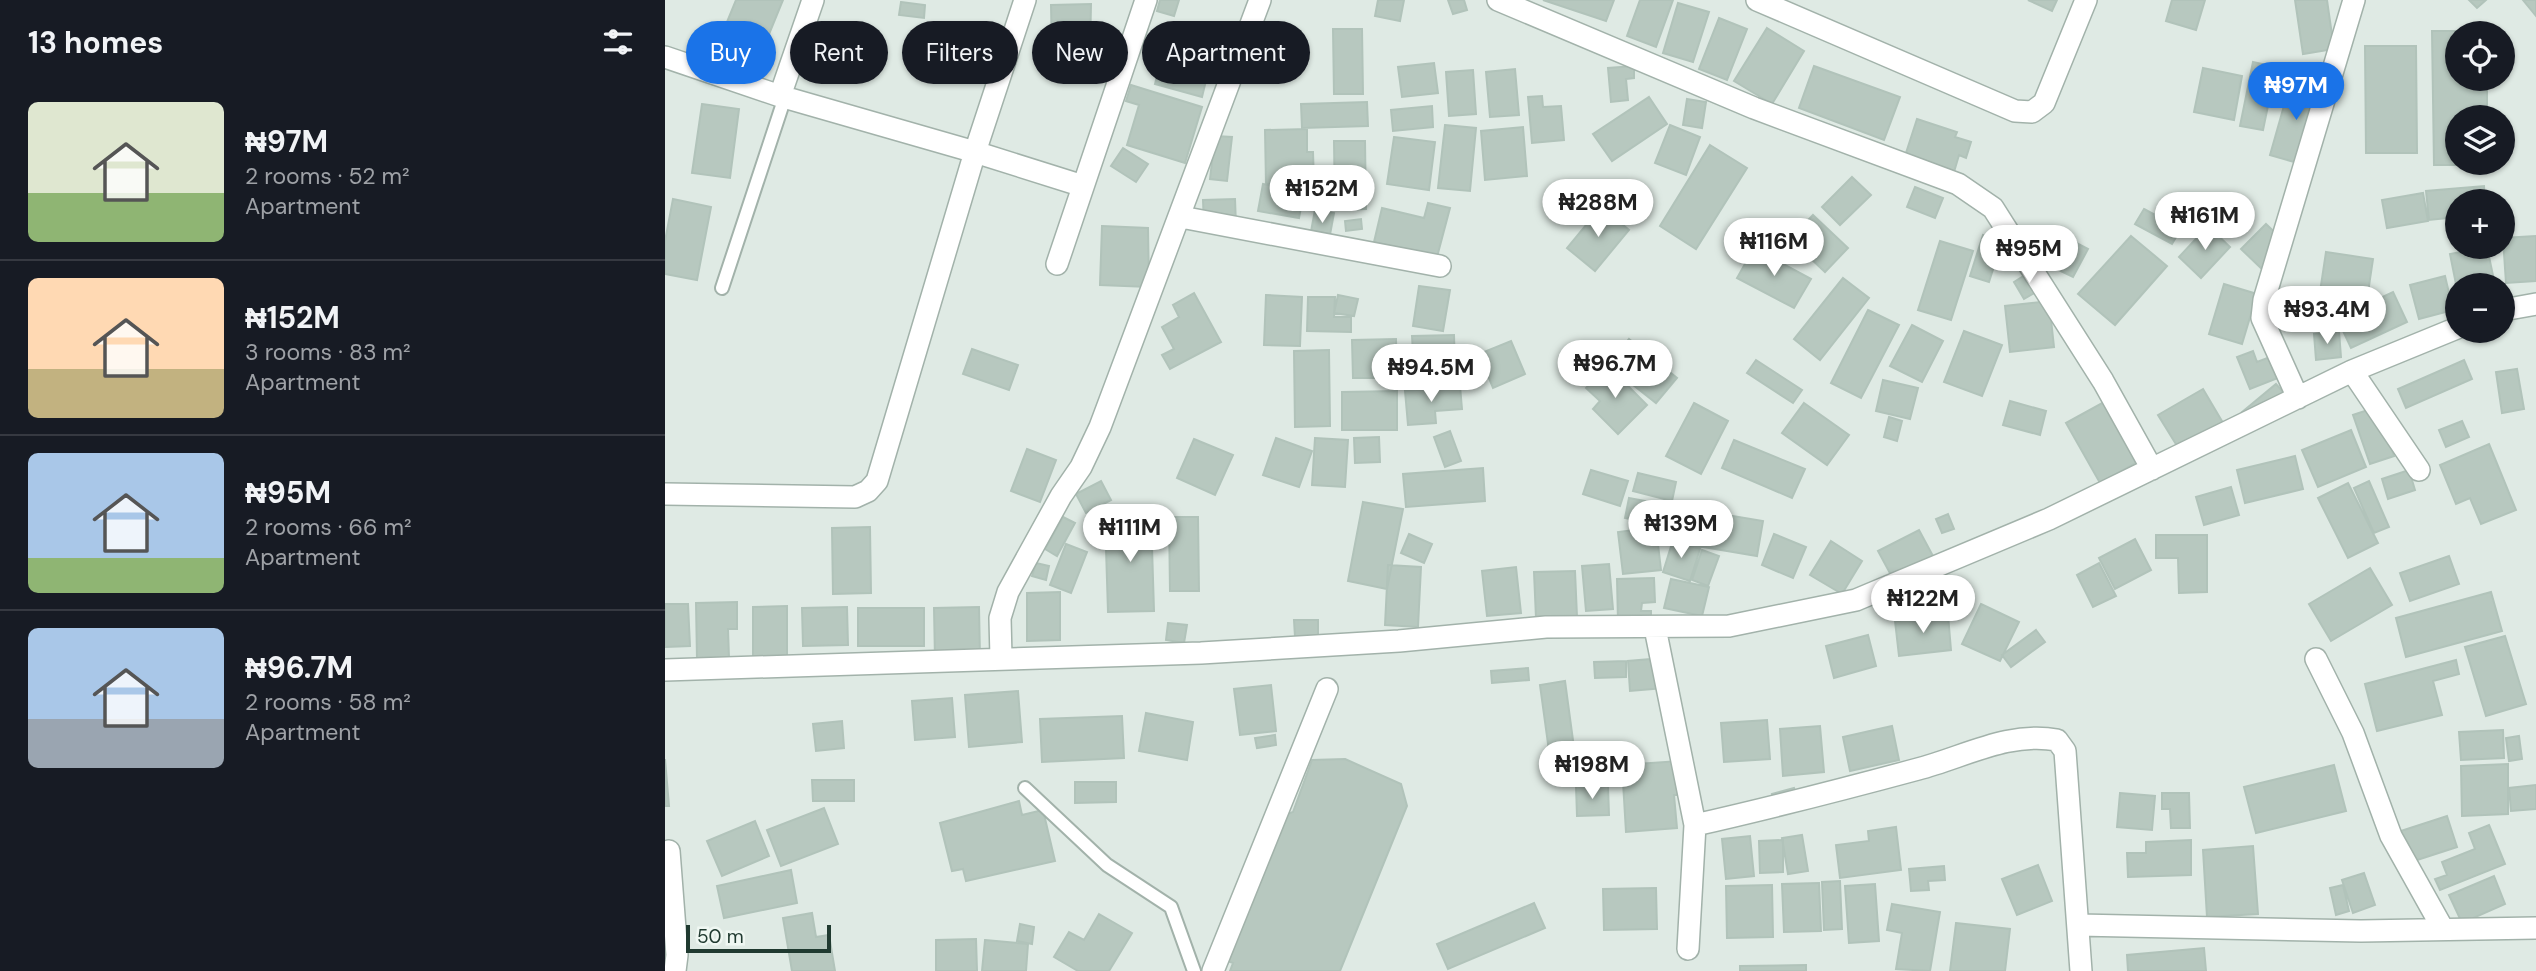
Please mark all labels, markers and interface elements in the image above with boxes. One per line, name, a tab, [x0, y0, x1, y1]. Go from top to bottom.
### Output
chip: Buy	[686, 21, 776, 84]
chip: Rent	[790, 21, 888, 84]
chip: Filters	[902, 21, 1018, 84]
chip: New	[1032, 21, 1128, 84]
chip: Apartment	[1142, 21, 1310, 84]
map controls	[2445, 21, 2515, 343]
button: locate	[2445, 21, 2515, 91]
text: 13 homes	[28, 23, 163, 62]
icon: filters	[599, 23, 637, 61]
pin: ₦97M	[2255, 62, 2337, 122]
text: ₦97M	[2264, 70, 2328, 100]
button: layers	[2445, 105, 2515, 175]
text: ₦97M	[245, 122, 328, 161]
icon: home	[84, 130, 168, 214]
text: 2 rooms · 52 m²	[245, 161, 410, 191]
pin: ₦152M	[1273, 166, 1371, 225]
text: ₦152M	[1286, 173, 1358, 203]
pin: ₦288M	[1549, 180, 1647, 239]
text: ₦288M	[1558, 187, 1638, 217]
button: +	[2445, 189, 2515, 259]
text: Apartment	[245, 191, 360, 221]
pin: ₦161M	[2156, 192, 2254, 252]
text: ₦161M	[2171, 200, 2239, 230]
pin: ₦116M	[1725, 218, 1823, 278]
text: ₦116M	[1740, 226, 1808, 256]
pin: ₦95M	[1988, 226, 2070, 285]
text: ₦95M	[1996, 233, 2062, 263]
button: −	[2445, 273, 2515, 343]
pin: ₦93.4M	[2270, 286, 2384, 346]
text: ₦93.4M	[2284, 294, 2370, 324]
text: ₦152M	[245, 298, 340, 337]
icon: home	[84, 306, 168, 390]
text: 3 rooms · 83 m²	[245, 337, 411, 367]
pin: ₦96.7M	[1558, 340, 1672, 400]
pin: ₦94.5M	[1374, 344, 1488, 404]
text: ₦96.7M	[1574, 348, 1656, 378]
text: ₦94.5M	[1388, 352, 1474, 382]
text: Apartment	[245, 367, 360, 397]
text: ₦95M	[245, 473, 331, 512]
icon: home	[84, 481, 168, 565]
pin: ₦139M	[1632, 500, 1730, 560]
pin: ₦111M	[1081, 504, 1179, 564]
text: ₦139M	[1644, 508, 1718, 538]
text: 2 rooms · 66 m²	[245, 512, 412, 542]
text: ₦111M	[1099, 512, 1161, 542]
text: Apartment	[245, 542, 360, 572]
pin: ₦122M	[1874, 576, 1972, 635]
text: ₦122M	[1887, 583, 1959, 613]
text: ₦96.7M	[245, 648, 353, 687]
icon: home	[84, 656, 168, 740]
text: 2 rooms · 58 m²	[245, 687, 411, 717]
text: Apartment	[245, 717, 360, 747]
pin: ₦198M	[1543, 742, 1641, 801]
text: ₦198M	[1555, 749, 1629, 779]
scale bar	[686, 922, 831, 954]
text: 50 m	[697, 924, 744, 949]

